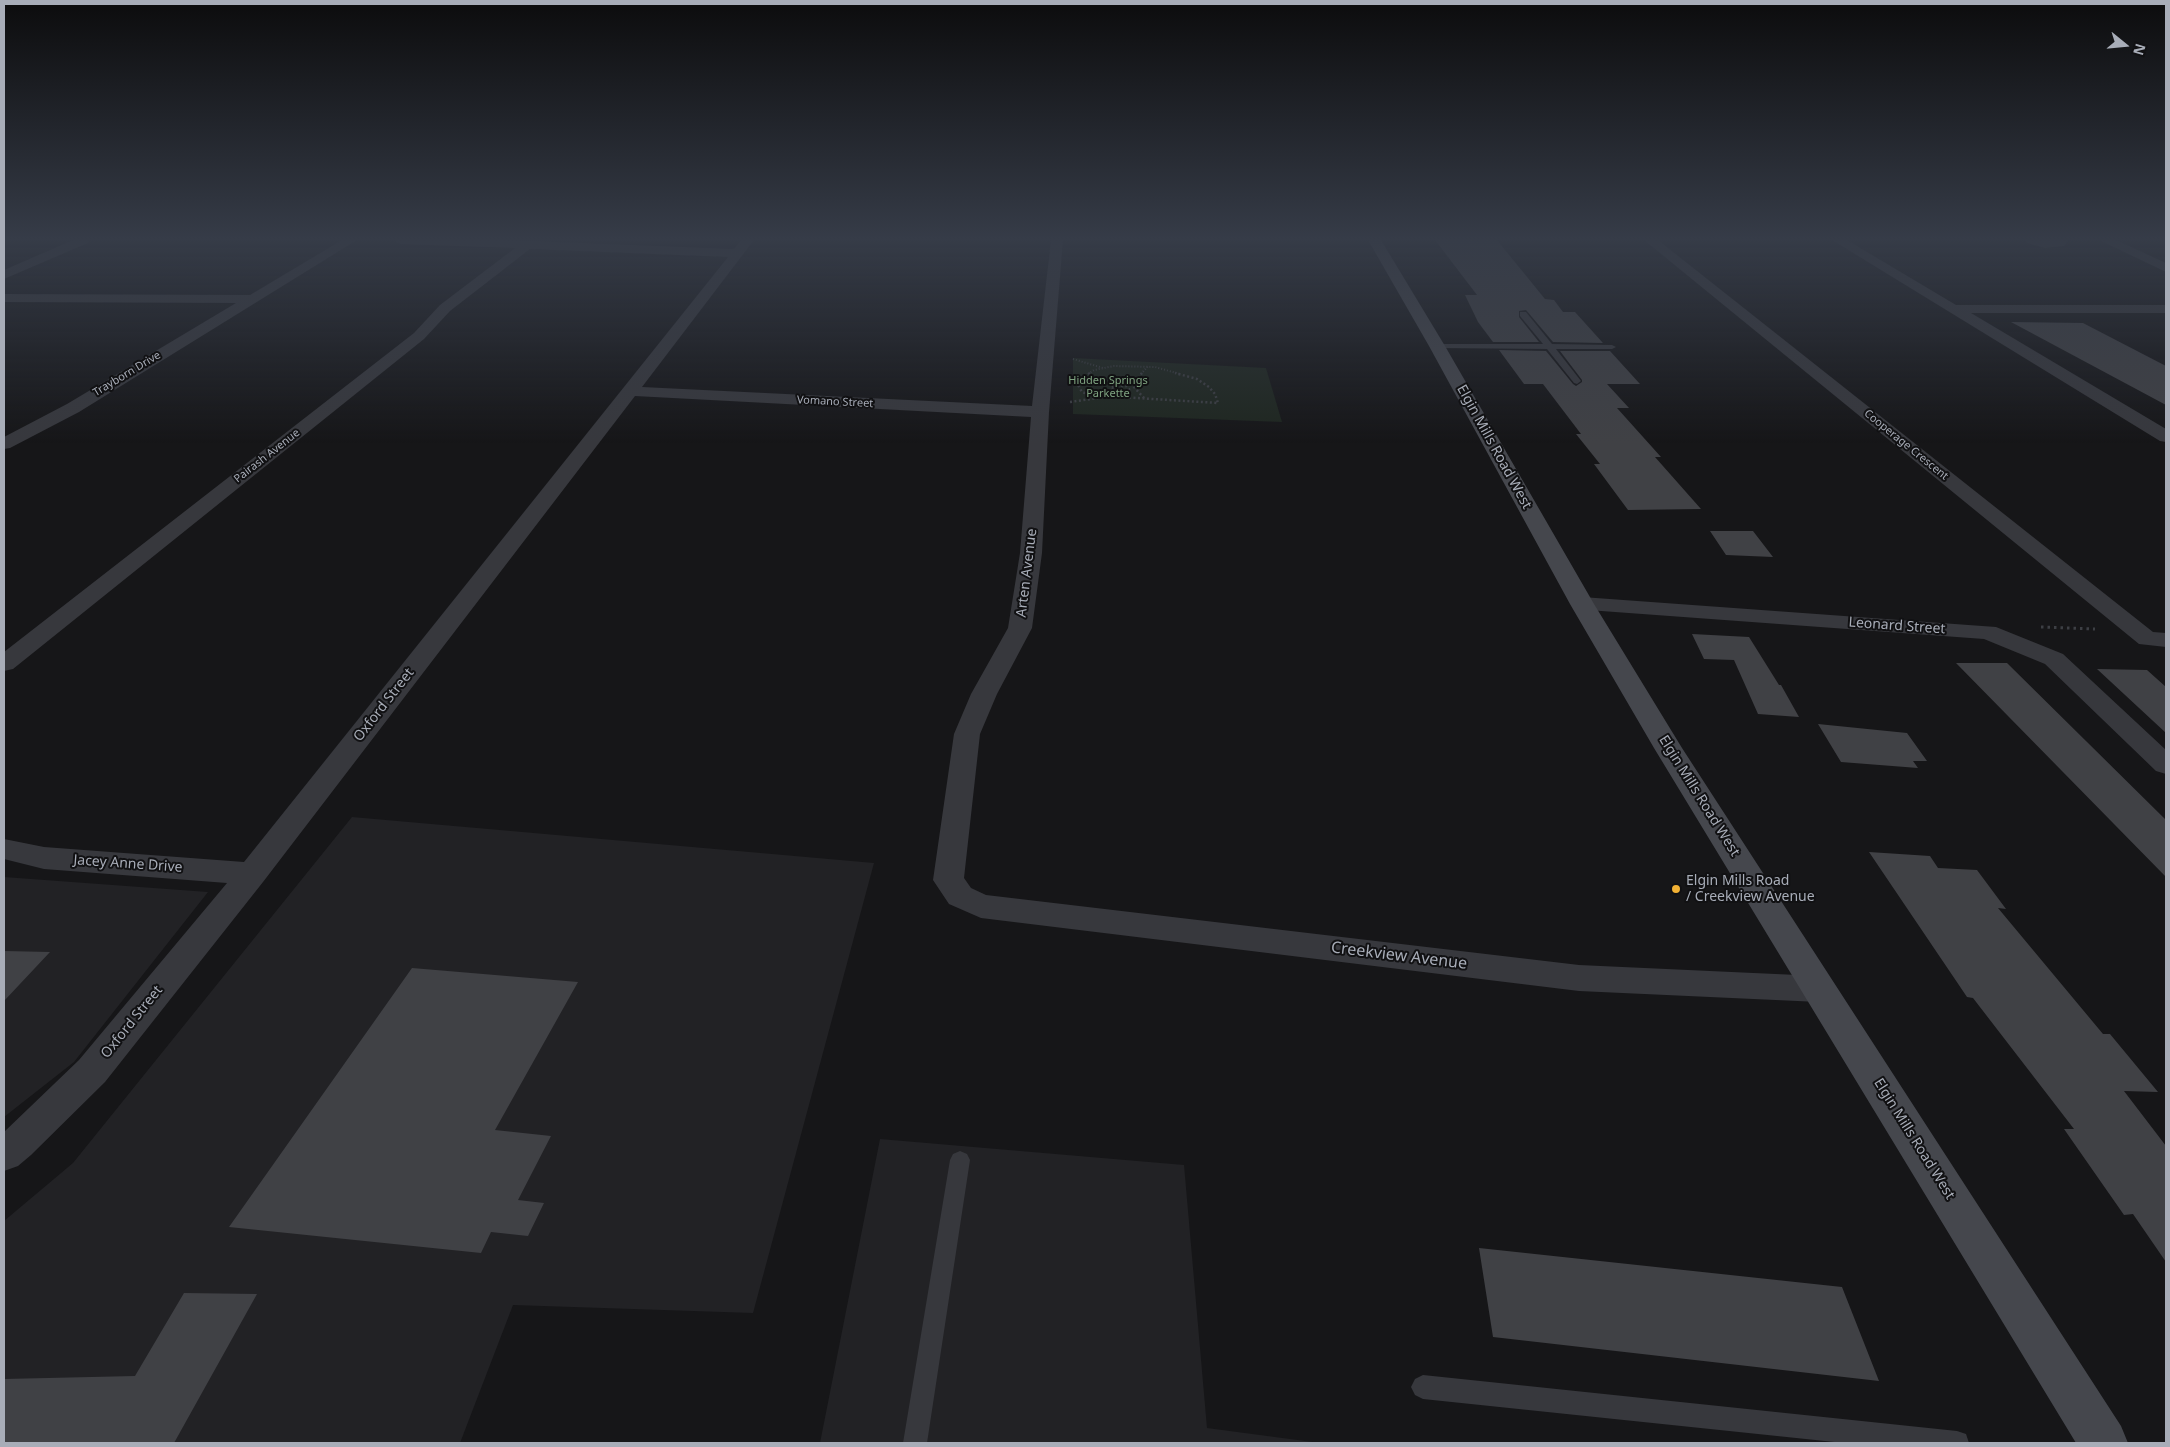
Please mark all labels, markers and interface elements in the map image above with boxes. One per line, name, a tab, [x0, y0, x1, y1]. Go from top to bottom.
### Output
north arrow	[2100, 20, 2150, 70]
text: N	[2129, 41, 2151, 58]
street label: Trayborn Drive	[91, 349, 163, 399]
park label: Hidden Springs Parkette	[1068, 374, 1148, 400]
street label: Elgin Mills Road West	[1453, 382, 1535, 512]
street label: Vomano Street	[796, 393, 874, 411]
street label: Cooperage Crescent	[1861, 407, 1951, 483]
street label: Pairash Avenue	[232, 426, 302, 486]
street label: Arten Avenue	[1013, 528, 1041, 618]
street label: Leonard Street	[1848, 614, 1946, 638]
street label: Oxford Street	[350, 665, 418, 745]
street label: Elgin Mills Road West	[1655, 732, 1743, 860]
street label: Jacey Anne Drive	[73, 852, 183, 876]
place label: Elgin Mills Road / Creekview Avenue	[1686, 873, 1815, 906]
marker: Elgin Mills Road / Creekview Avenue	[1670, 883, 1682, 895]
street label: Creekview Avenue	[1330, 938, 1468, 974]
street label: Oxford Street	[98, 982, 166, 1062]
street label: Elgin Mills Road West	[1870, 1075, 1958, 1203]

